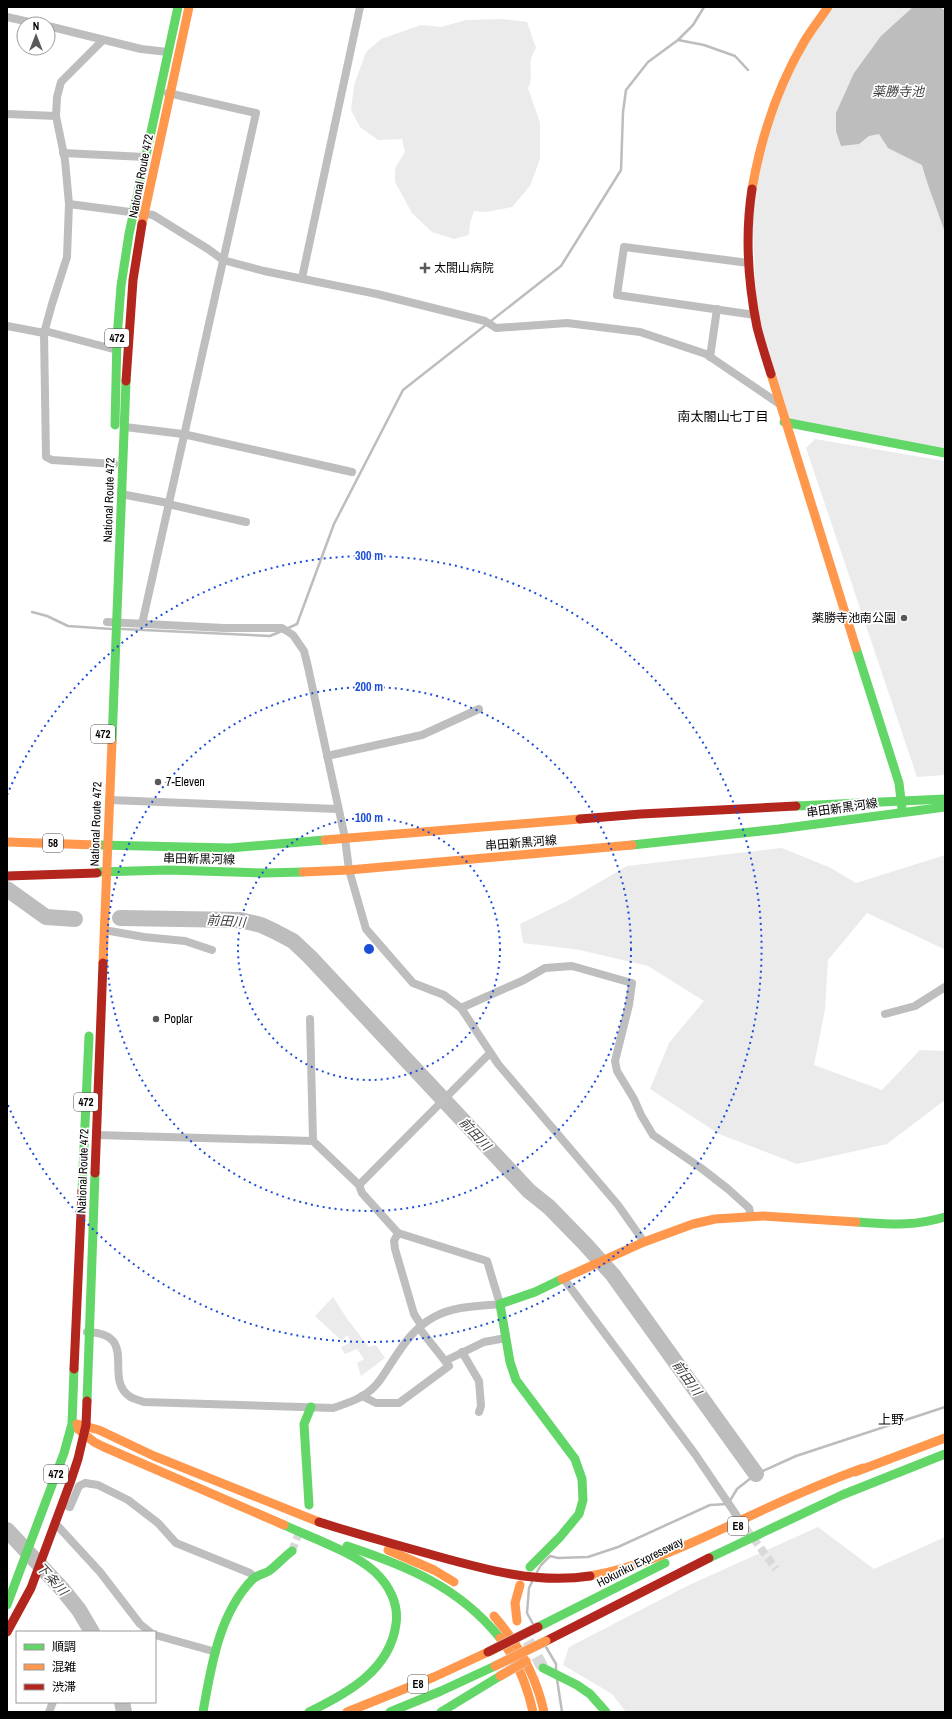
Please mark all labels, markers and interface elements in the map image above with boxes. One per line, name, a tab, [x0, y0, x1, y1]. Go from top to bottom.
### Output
north arrow	[16, 16, 56, 56]
text: N	[33, 19, 39, 33]
water label: 薬勝寺池	[872, 83, 926, 100]
street label: National Route 472	[125, 133, 157, 219]
place label: 太閤山病院	[434, 260, 494, 276]
marker: 太閤山病院	[419, 262, 431, 274]
road number: 472	[105, 329, 129, 347]
district label: 南太閤山七丁目	[677, 408, 769, 425]
street label: National Route 472	[100, 457, 118, 543]
text: 300 m	[355, 548, 383, 564]
place label: 薬勝寺池南公園	[812, 610, 896, 626]
marker: 薬勝寺池南公園	[899, 613, 909, 623]
text: 200 m	[355, 679, 383, 695]
road number: 472	[91, 725, 115, 743]
place label: 7-Eleven	[166, 774, 205, 790]
marker: 7-Eleven	[153, 777, 163, 787]
street label: National Route 472	[87, 781, 105, 867]
street label: 串田新黒河線	[805, 795, 879, 821]
text: 100 m	[355, 810, 383, 826]
street label: 串田新黒河線	[484, 832, 558, 854]
road number: 58	[43, 834, 63, 852]
street label: 串田新黒河線	[163, 850, 235, 868]
water label: 前田川	[206, 911, 248, 931]
centre of rings	[362, 942, 376, 956]
place label: Poplar	[164, 1011, 193, 1027]
marker: Poplar	[151, 1014, 161, 1024]
road number: 472	[74, 1093, 98, 1111]
water label: 前田川	[455, 1114, 496, 1156]
street label: National Route 472	[74, 1128, 92, 1214]
water label: 前田川	[669, 1357, 707, 1400]
district label: 上野	[878, 1411, 904, 1428]
road number: 472	[44, 1465, 68, 1483]
road number: E8	[728, 1517, 748, 1535]
street label: Hokuriku Expressway	[594, 1533, 686, 1591]
water label: 下条川	[33, 1559, 73, 1601]
legend	[16, 1631, 156, 1703]
text: 順調	[52, 1639, 76, 1655]
text: 混雑	[52, 1659, 76, 1675]
road number: E8	[408, 1675, 428, 1693]
text: 渋滞	[52, 1679, 76, 1695]

